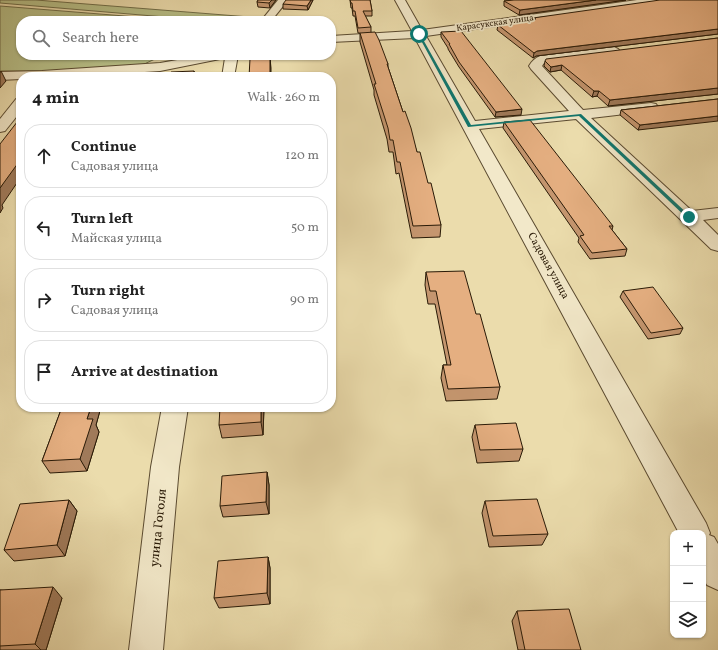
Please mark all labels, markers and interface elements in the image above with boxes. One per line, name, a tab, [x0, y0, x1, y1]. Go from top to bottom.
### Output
street label: Карасукская улица	[455, 11, 535, 35]
search box	[16, 16, 336, 60]
route start	[410, 25, 428, 43]
icon: search	[30, 27, 52, 49]
text: Search here	[62, 28, 139, 49]
text: 4 min	[32, 87, 79, 110]
text: Walk · 260 m	[247, 89, 320, 107]
text: Continue	[71, 137, 136, 158]
icon: ahead	[33, 145, 55, 167]
text: 120 m	[285, 147, 319, 165]
text: Садовая улица	[71, 158, 158, 176]
route end	[680, 208, 698, 226]
text: Turn left	[71, 209, 133, 230]
icon: left	[33, 217, 55, 239]
text: 50 m	[291, 219, 319, 237]
text: Майская улица	[71, 230, 162, 248]
street label: Садовая улица	[523, 230, 573, 302]
text: Turn right	[71, 281, 145, 302]
icon: right	[33, 289, 55, 311]
text: 90 m	[290, 291, 319, 309]
text: Садовая улица	[71, 302, 158, 320]
icon: arrive	[33, 361, 55, 383]
text: Arrive at destination	[71, 362, 218, 383]
street label: улица Гоголя	[146, 488, 172, 568]
map controls	[670, 530, 706, 638]
button: +	[670, 530, 706, 566]
button: −	[670, 566, 706, 602]
button: layers	[670, 602, 706, 638]

